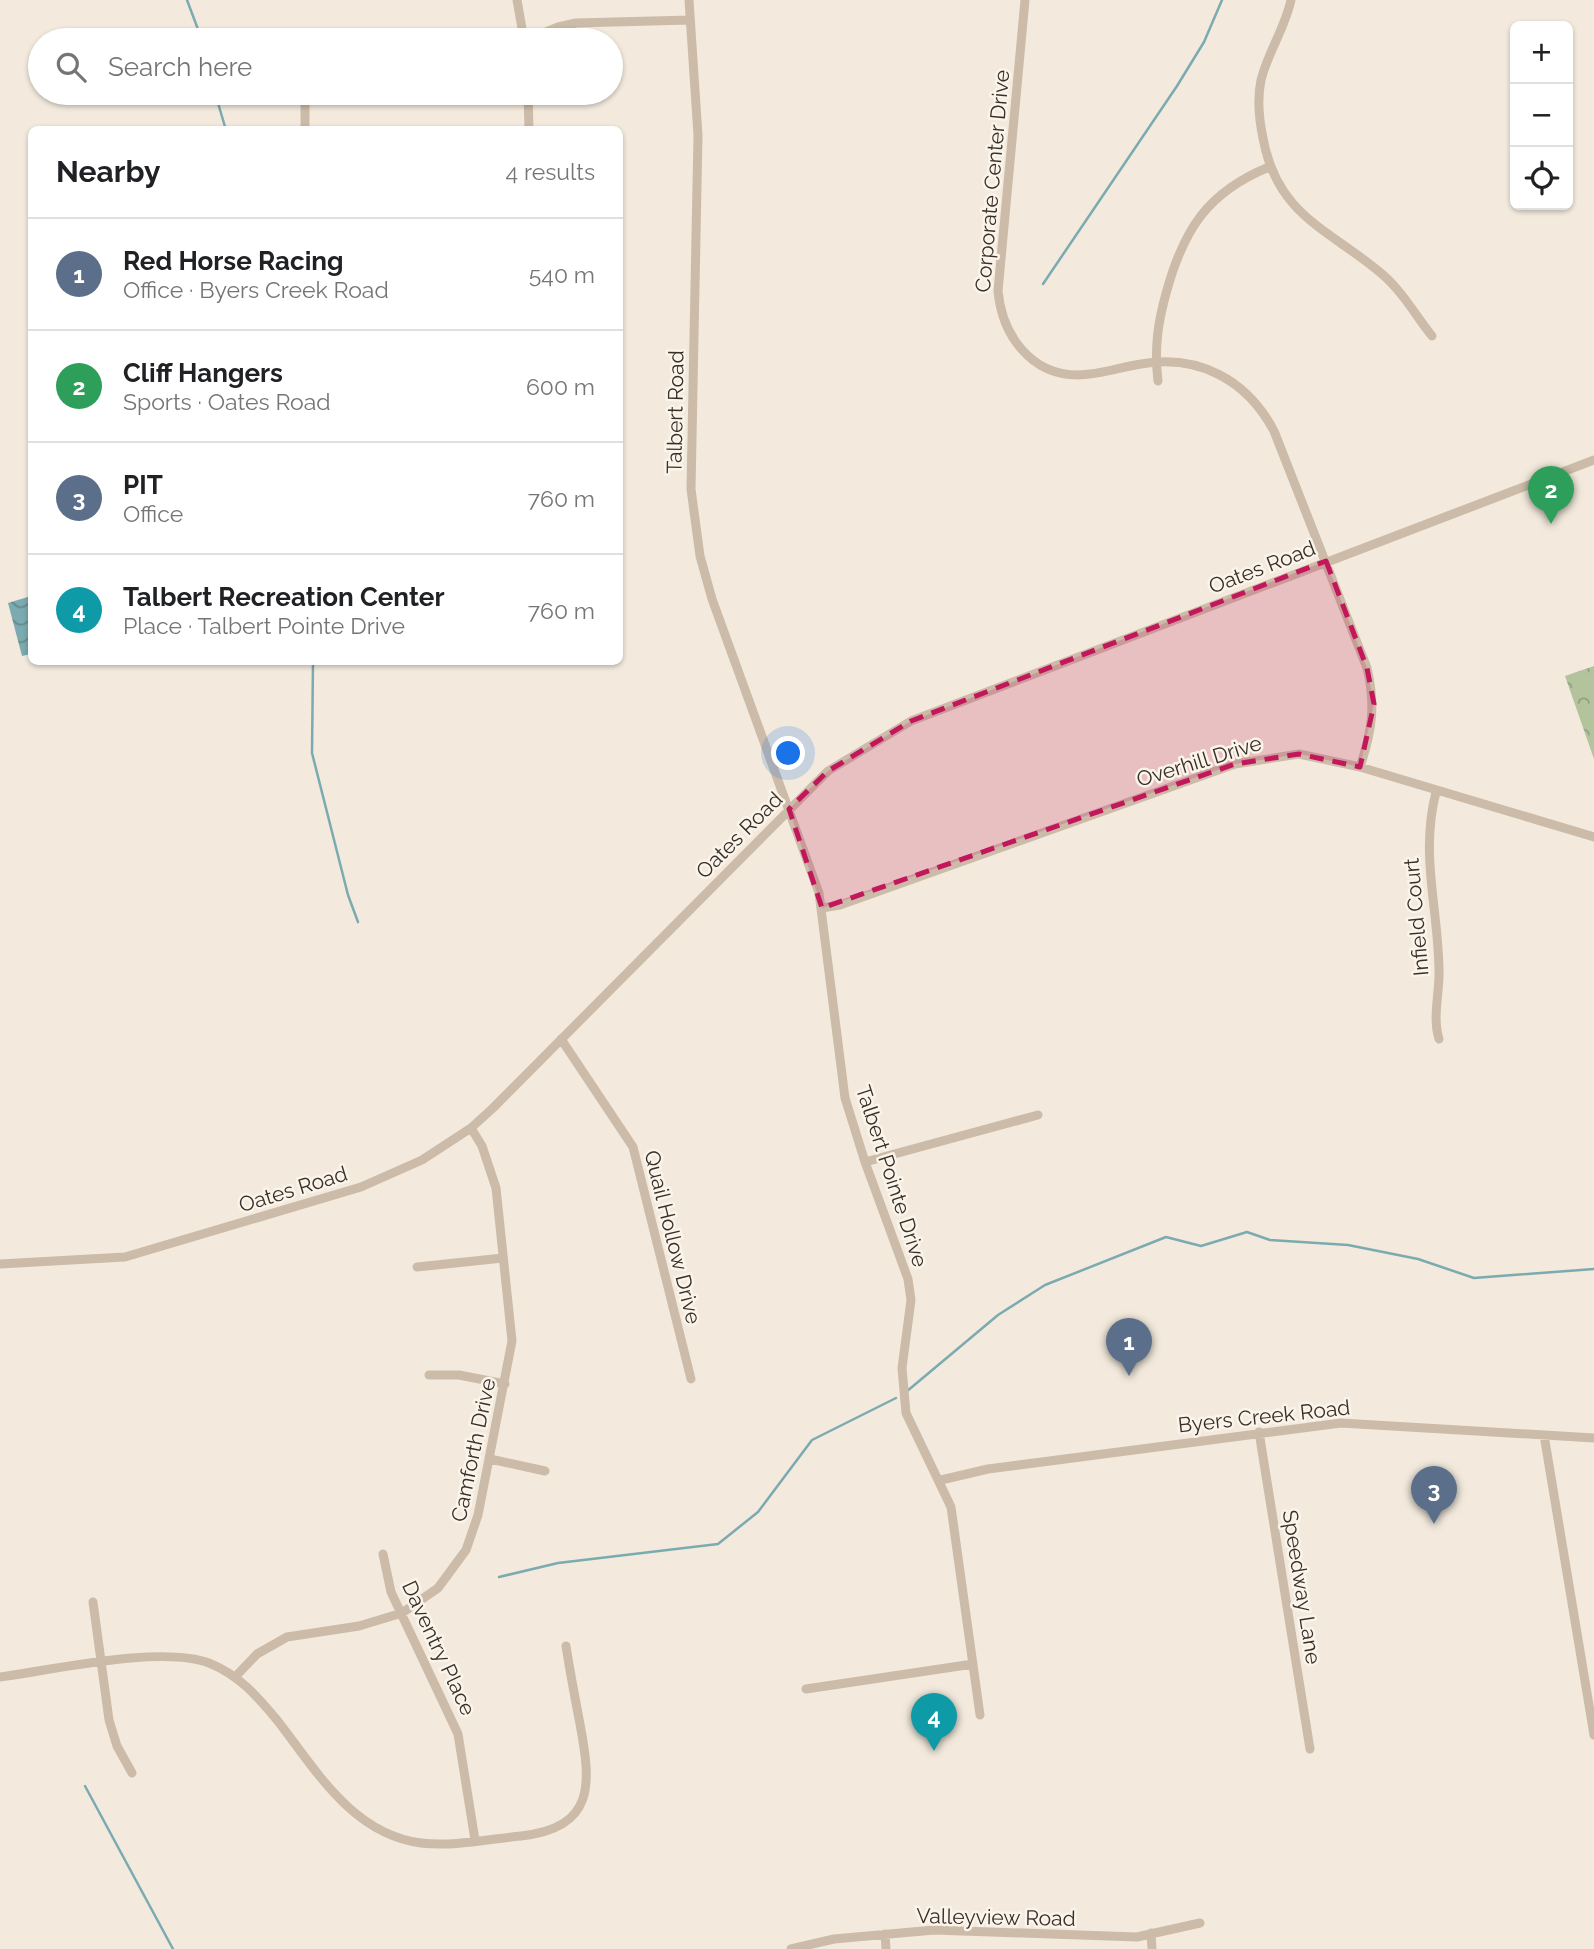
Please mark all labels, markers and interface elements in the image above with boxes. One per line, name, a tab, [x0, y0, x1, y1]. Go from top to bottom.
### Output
map controls	[1510, 21, 1573, 210]
button: +	[1510, 21, 1573, 84]
search box	[28, 28, 623, 105]
icon: search	[52, 48, 90, 86]
text: Search here	[108, 52, 252, 82]
street label: Corporate Center Drive	[970, 69, 1014, 293]
button: −	[1510, 84, 1573, 147]
button: locate	[1510, 147, 1573, 210]
text: Nearby	[56, 154, 160, 189]
text: 4 results	[506, 158, 595, 185]
text: Red Horse Racing	[123, 246, 343, 276]
text: 1	[73, 261, 85, 288]
text: 540 m	[529, 261, 595, 288]
text: Office · Byers Creek Road	[123, 276, 389, 303]
street label: Talbert Road	[661, 350, 689, 474]
text: Cliff Hangers	[123, 358, 283, 388]
text: 2	[73, 373, 85, 400]
text: 600 m	[526, 373, 595, 400]
text: Sports · Oates Road	[123, 388, 331, 415]
pin: 2	[1528, 466, 1574, 524]
text: PIT	[123, 470, 163, 500]
text: 3	[73, 485, 85, 512]
text: 760 m	[528, 485, 595, 512]
text: Office	[123, 500, 183, 527]
street label: Oates Road	[1205, 535, 1319, 599]
text: Talbert Recreation Center	[123, 582, 444, 612]
text: 4	[72, 597, 86, 624]
text: 760 m	[528, 597, 595, 624]
text: Place · Talbert Pointe Drive	[123, 612, 405, 639]
street label: Overhill Drive	[1133, 730, 1265, 792]
your location	[771, 736, 805, 770]
street label: Oates Road	[691, 787, 787, 883]
street label: Infield Court	[1398, 857, 1434, 977]
street label: Talbert Pointe Drive	[851, 1082, 933, 1270]
street label: Quail Hollow Drive	[639, 1148, 707, 1326]
street label: Oates Road	[236, 1161, 350, 1217]
pin: 1	[1106, 1318, 1152, 1376]
street label: Camforth Drive	[446, 1376, 500, 1524]
street label: Byers Creek Road	[1177, 1395, 1351, 1437]
pin: 3	[1411, 1466, 1457, 1524]
street label: Speedway Lane	[1277, 1508, 1327, 1666]
street label: Daventry Place	[397, 1577, 481, 1719]
pin: 4	[911, 1693, 957, 1751]
street label: Valleyview Road	[916, 1903, 1076, 1931]

